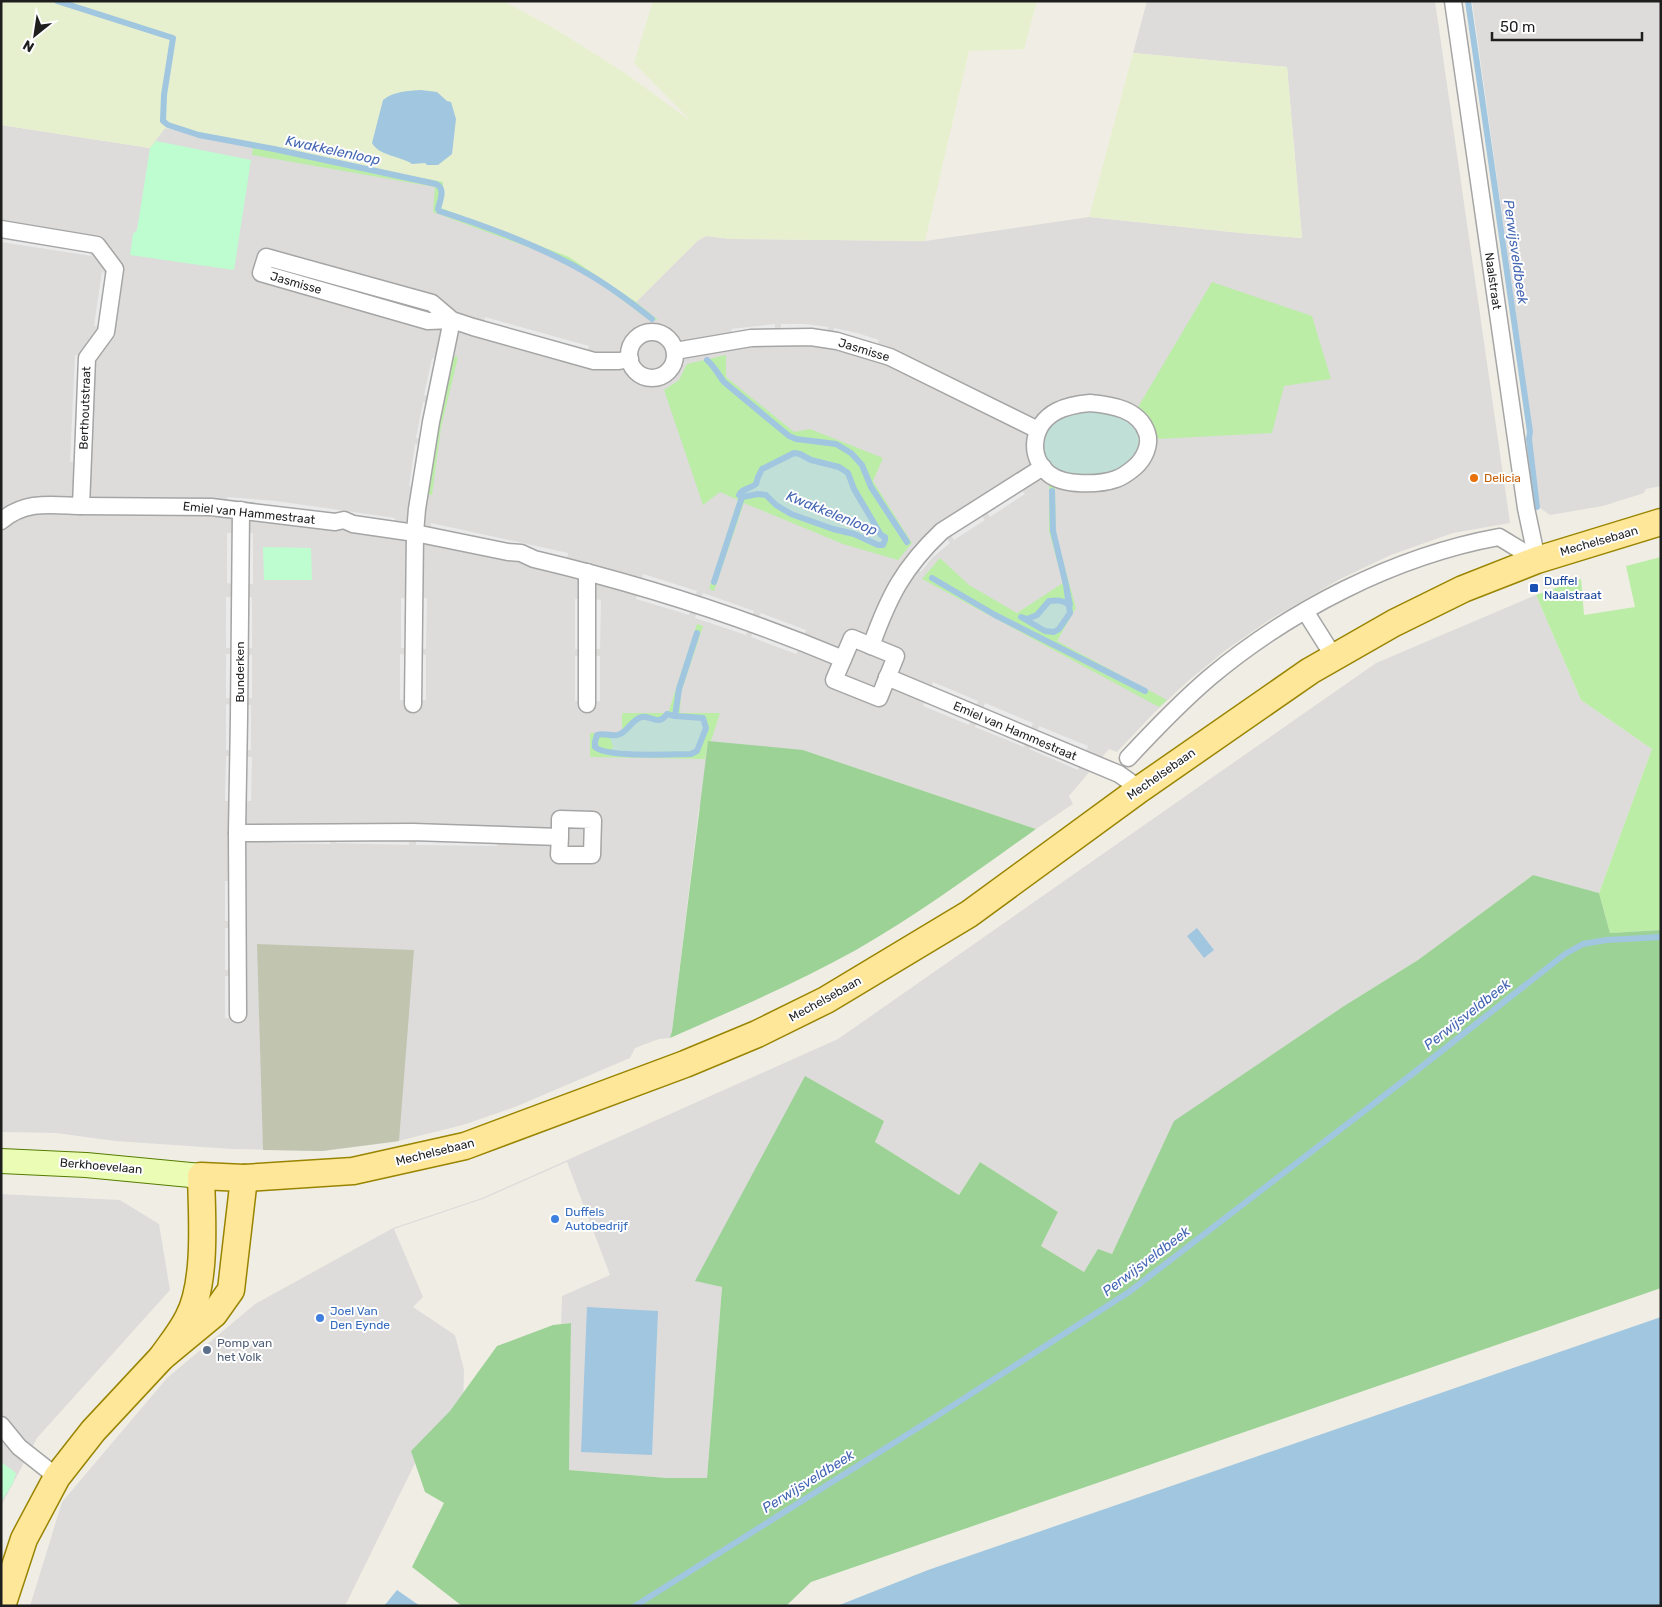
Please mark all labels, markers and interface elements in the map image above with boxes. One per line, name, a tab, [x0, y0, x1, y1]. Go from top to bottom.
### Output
north arrow	[10, 10, 60, 60]
scale bar	[1492, 10, 1642, 42]
text: 50 m	[1500, 18, 1535, 36]
text: N	[20, 36, 37, 56]
water label: Kwakkelenloop	[284, 132, 382, 169]
water label: Perwijsveldbeek	[1500, 199, 1531, 306]
street label: Naalstraat	[1482, 251, 1504, 311]
street label: Jasmisse	[269, 269, 324, 297]
street label: Jasmisse	[837, 336, 892, 364]
street label: Berthoutstraat	[77, 366, 93, 450]
place label: Delicia	[1484, 471, 1521, 485]
marker: Delicia	[1468, 472, 1480, 484]
water label: Kwakkelenloop	[784, 487, 880, 539]
street label: Emiel van Hammestraat	[182, 499, 316, 527]
street label: Mechelsebaan	[1558, 523, 1640, 559]
place label: Duffel Naalstraat	[1544, 574, 1602, 602]
marker: Duffel Naalstraat	[1528, 582, 1540, 594]
street label: Bunderken	[233, 642, 247, 702]
street label: Emiel van Hammestraat	[951, 699, 1079, 763]
street label: Mechelsebaan	[1124, 745, 1198, 803]
street label: Mechelsebaan	[786, 973, 864, 1025]
water label: Perwijsveldbeek	[1421, 975, 1515, 1054]
street label: Mechelsebaan	[394, 1135, 476, 1169]
street label: Berkhoevelaan	[59, 1155, 143, 1177]
place label: Duffels Autobedrijf	[565, 1205, 628, 1233]
marker: Duffels Autobedrijf	[549, 1213, 561, 1225]
water label: Perwijsveldbeek	[1099, 1222, 1194, 1300]
place label: Joel Van Den Eynde	[330, 1304, 390, 1332]
marker: Joel Van Den Eynde	[314, 1312, 326, 1324]
place label: Pomp van het Volk	[217, 1336, 272, 1364]
marker: Pomp van het Volk	[201, 1344, 213, 1356]
water label: Perwijsveldbeek	[759, 1446, 858, 1517]

